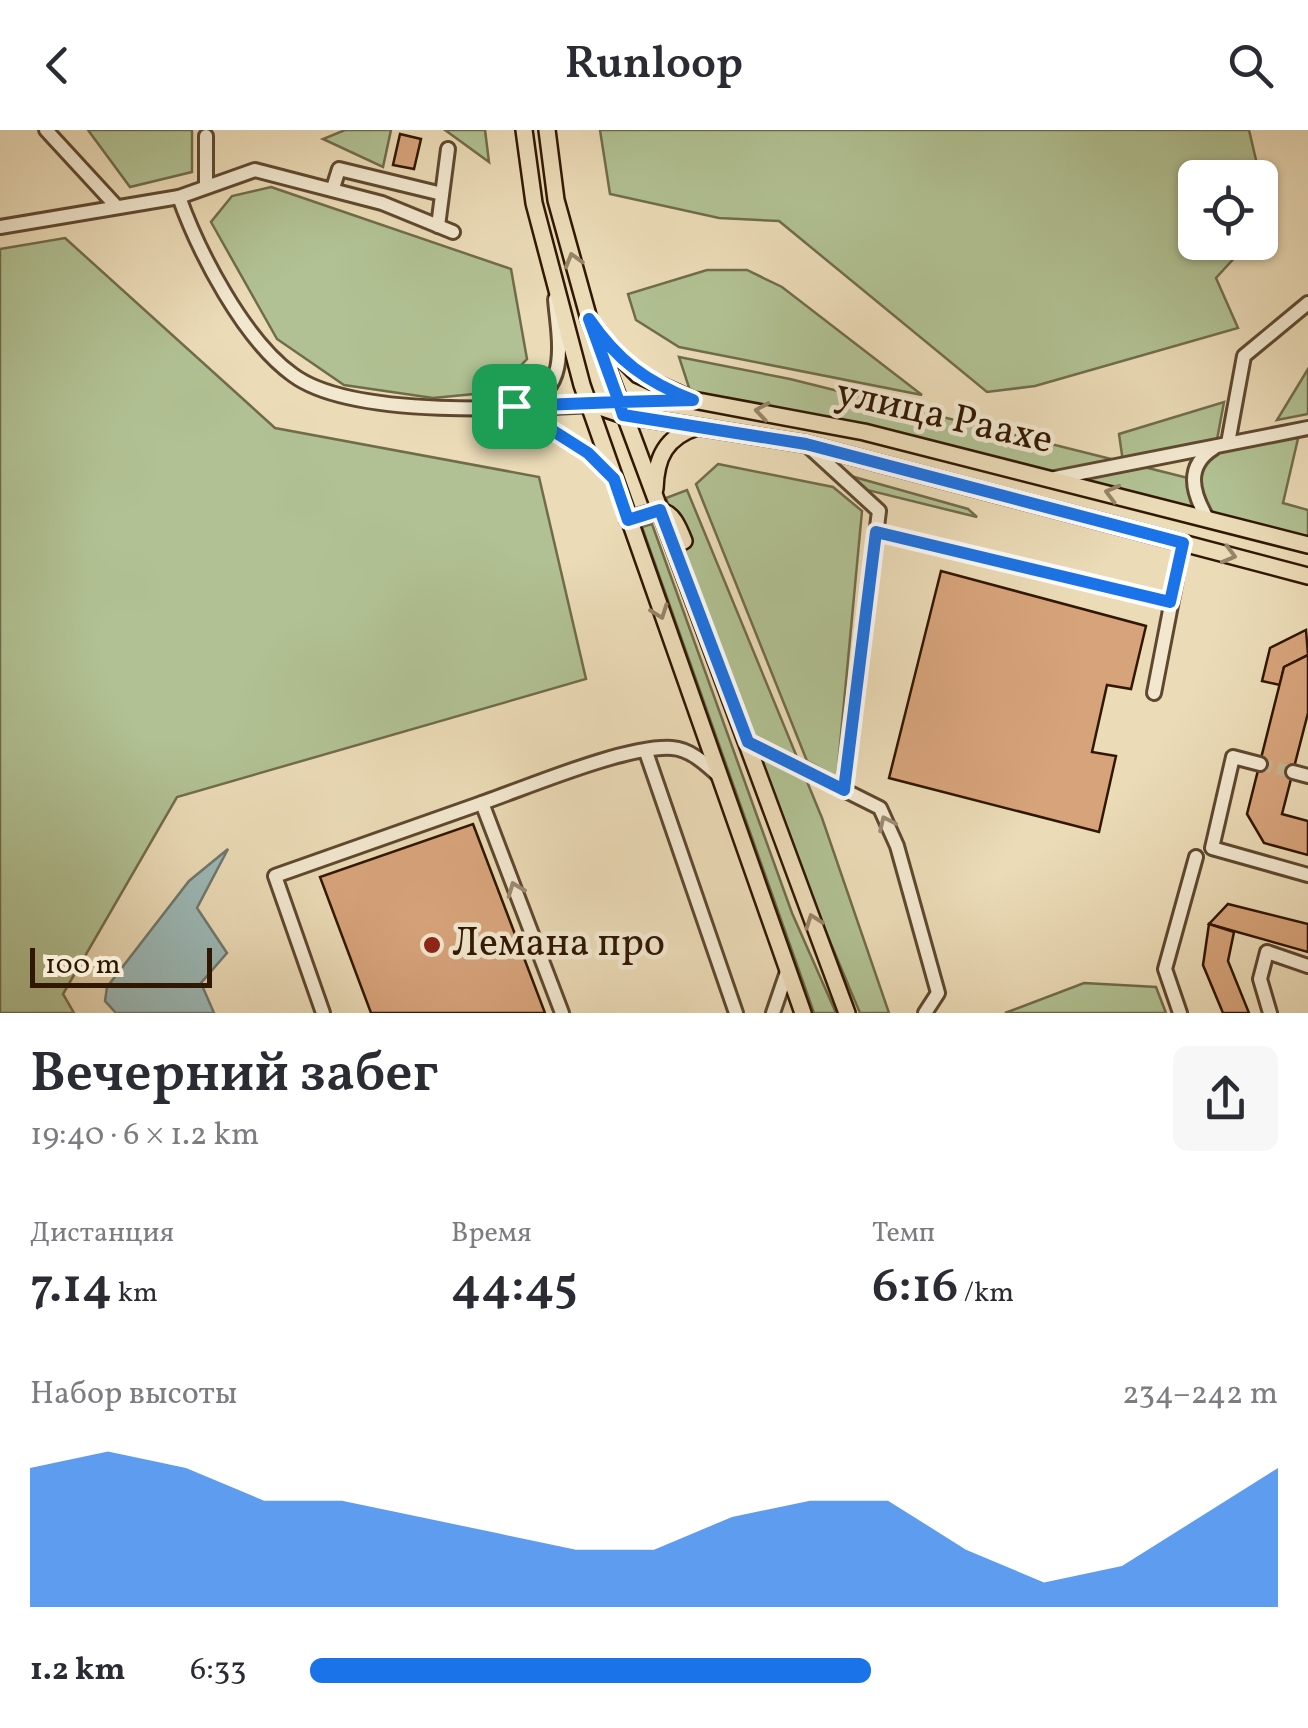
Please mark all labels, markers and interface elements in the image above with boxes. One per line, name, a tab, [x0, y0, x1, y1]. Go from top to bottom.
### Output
text: Runloop	[565, 34, 743, 97]
icon: back	[30, 38, 85, 93]
icon: search	[1223, 38, 1278, 93]
map controls	[1178, 160, 1278, 260]
button: locate	[1178, 160, 1278, 260]
one-way arrow	[563, 252, 584, 269]
pin	[472, 364, 557, 449]
street label: улица Раахе	[830, 366, 1058, 470]
icon: arrive	[487, 379, 542, 434]
one-way arrow	[754, 401, 770, 422]
one-way arrow	[1104, 484, 1121, 505]
one-way arrow	[1220, 544, 1237, 565]
one-way arrow	[649, 603, 669, 620]
one-way arrow	[878, 815, 898, 833]
one-way arrow	[506, 882, 527, 899]
one-way arrow	[804, 914, 825, 931]
place label: Лемана про	[452, 917, 665, 973]
marker: Лемана про	[421, 934, 443, 956]
scale bar	[30, 943, 212, 988]
text: 100 m	[45, 946, 120, 985]
text: Вечерний забег	[30, 1038, 438, 1114]
button: share	[1173, 1046, 1278, 1151]
text: 19:40 · 6 × 1.2 km	[30, 1114, 259, 1158]
text: Дистанция	[30, 1214, 174, 1253]
text: Время	[451, 1214, 532, 1253]
text: Темп	[872, 1214, 935, 1253]
text: 7.14	[30, 1253, 112, 1323]
text: 44:45	[451, 1253, 578, 1323]
text: 6:16	[872, 1253, 958, 1323]
text: km	[112, 1274, 158, 1313]
text: /km	[958, 1274, 1014, 1313]
text: Набор высоты	[30, 1373, 237, 1417]
text: 234–242 m	[1122, 1373, 1278, 1417]
text: 1.2 km	[30, 1649, 125, 1693]
text: 6:33	[190, 1649, 246, 1693]

